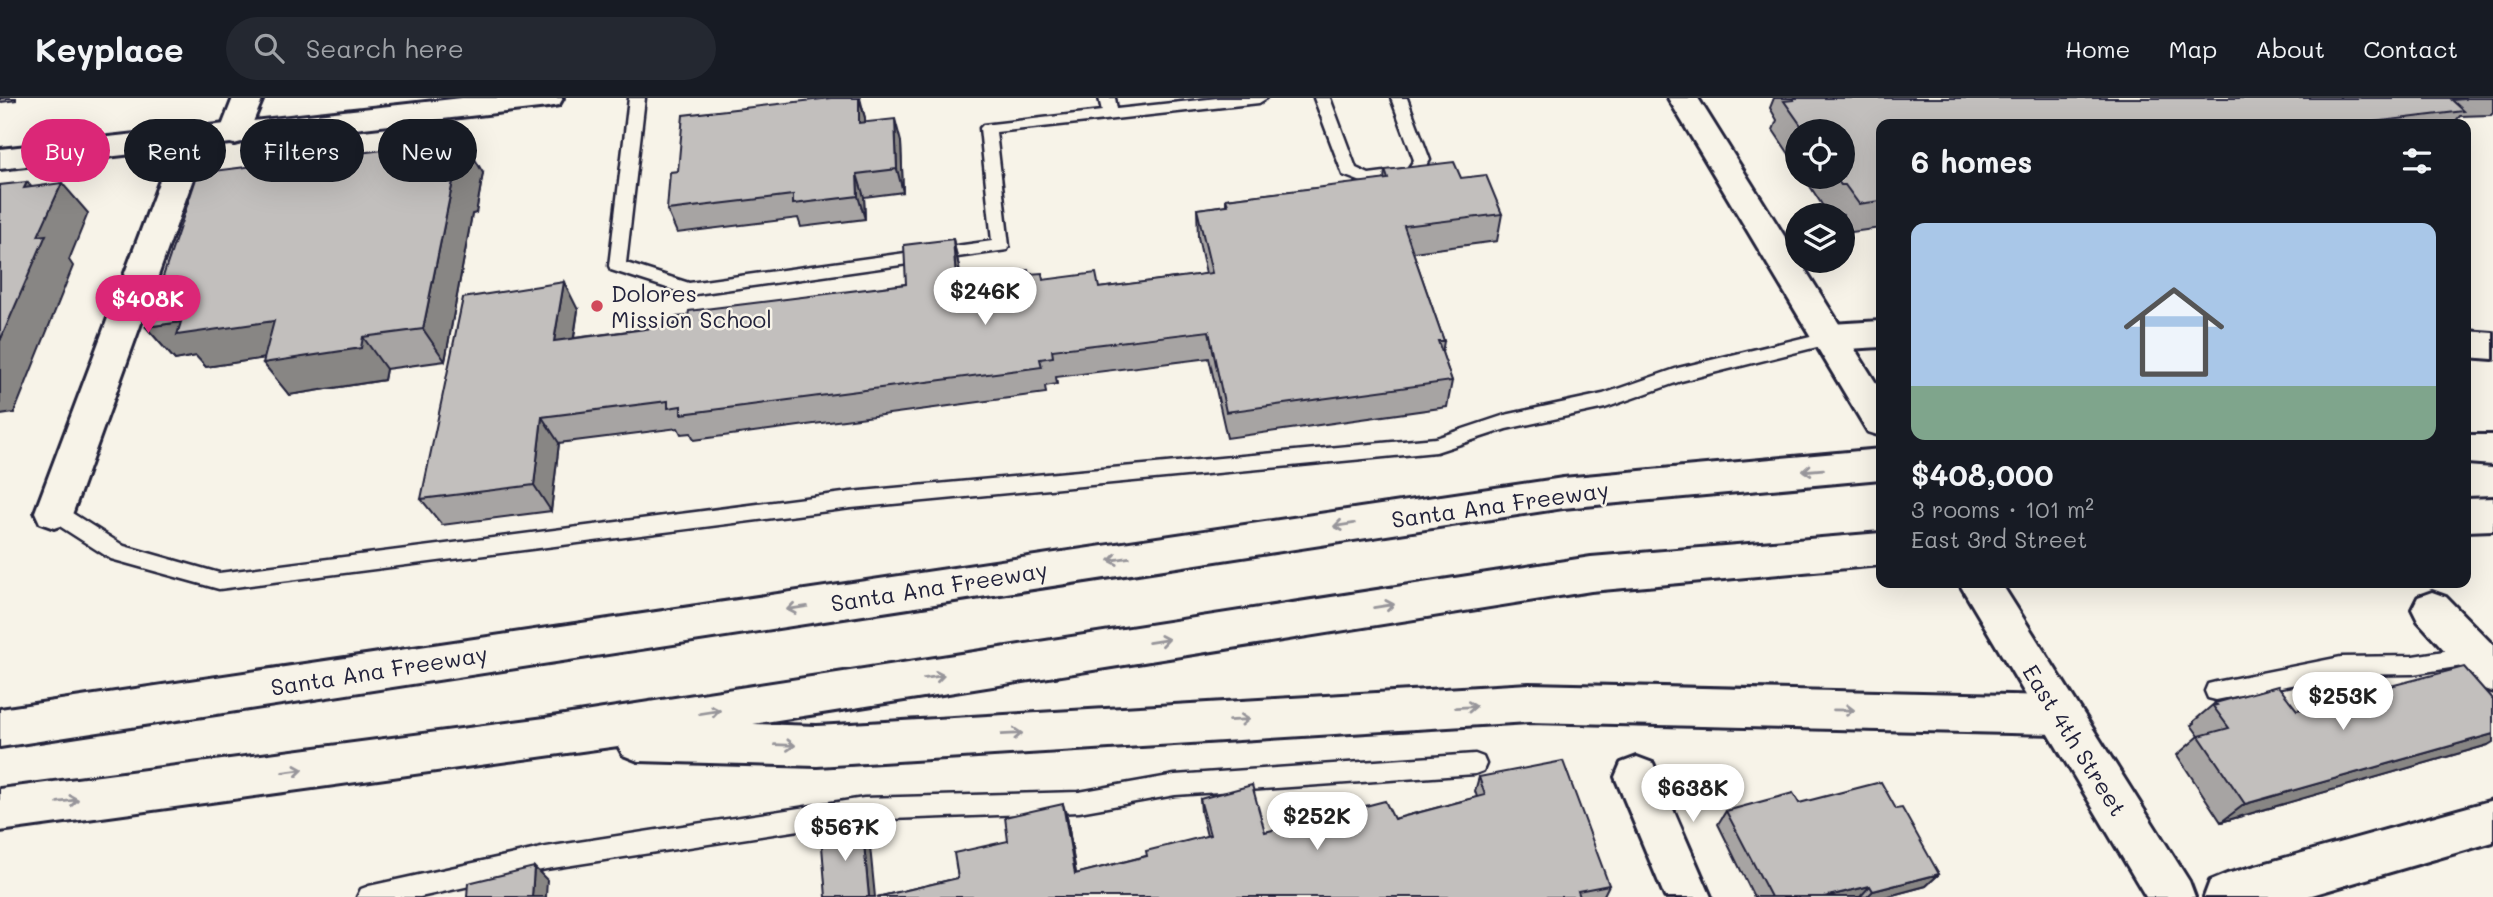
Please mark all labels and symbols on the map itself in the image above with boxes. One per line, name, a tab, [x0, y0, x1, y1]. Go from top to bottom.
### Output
pin: $246K	[936, 268, 1034, 327]
pin: $408K	[99, 275, 197, 335]
place label: Dolores Mission School	[611, 278, 772, 334]
marker: Dolores Mission School	[589, 298, 605, 314]
one-way arrow	[1802, 464, 1825, 477]
street label: Santa Ana Freeway	[1389, 474, 1611, 534]
one-way arrow	[1333, 519, 1356, 532]
one-way arrow	[1108, 553, 1131, 566]
street label: Santa Ana Freeway	[828, 554, 1050, 618]
one-way arrow	[1372, 599, 1395, 612]
one-way arrow	[787, 601, 809, 614]
one-way arrow	[1147, 635, 1170, 648]
street label: Santa Ana Freeway	[268, 638, 490, 702]
street label: East 4th Street	[2016, 659, 2134, 821]
one-way arrow	[922, 670, 945, 683]
pin: $253K	[2294, 672, 2392, 732]
one-way arrow	[1454, 700, 1477, 713]
one-way arrow	[1833, 703, 1856, 717]
one-way arrow	[698, 705, 720, 718]
one-way arrow	[1227, 714, 1250, 727]
one-way arrow	[1000, 727, 1023, 740]
one-way arrow	[773, 738, 796, 751]
pin: $638K	[1644, 764, 1742, 824]
one-way arrow	[281, 765, 304, 778]
pin: $252K	[1268, 792, 1366, 852]
one-way arrow	[56, 794, 79, 807]
pin: $567K	[796, 804, 894, 863]

